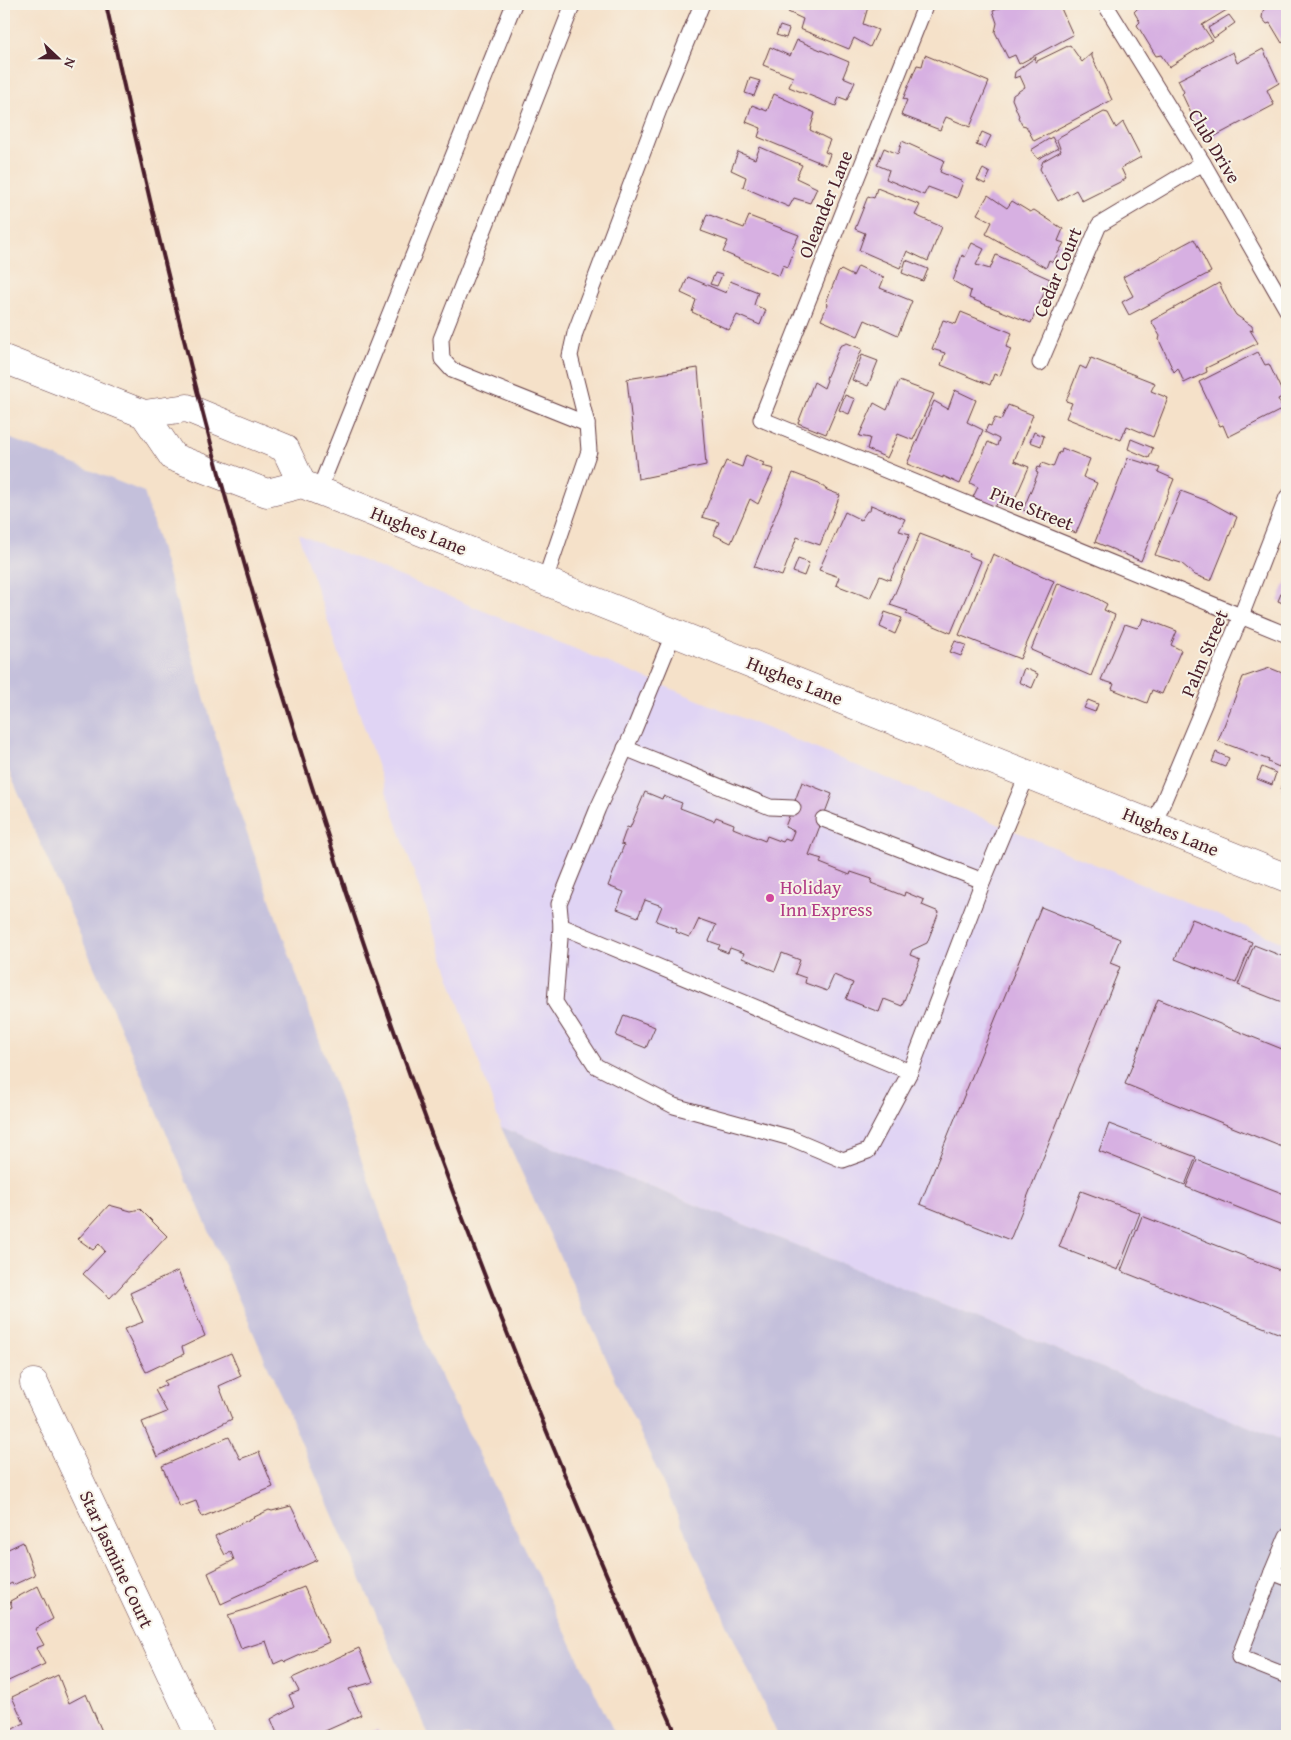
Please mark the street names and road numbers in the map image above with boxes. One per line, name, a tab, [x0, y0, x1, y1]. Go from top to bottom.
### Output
street label: Club Drive	[1182, 103, 1248, 189]
street label: Oleander Lane	[791, 146, 859, 262]
street label: Cedar Court	[1026, 222, 1089, 321]
street label: Pine Street	[986, 479, 1078, 537]
street label: Hughes Lane	[367, 498, 471, 562]
street label: Palm Street	[1173, 605, 1235, 701]
street label: Hughes Lane	[743, 648, 847, 712]
street label: Hughes Lane	[1119, 799, 1223, 863]
street label: Star Jasmine Court	[73, 1486, 161, 1633]

